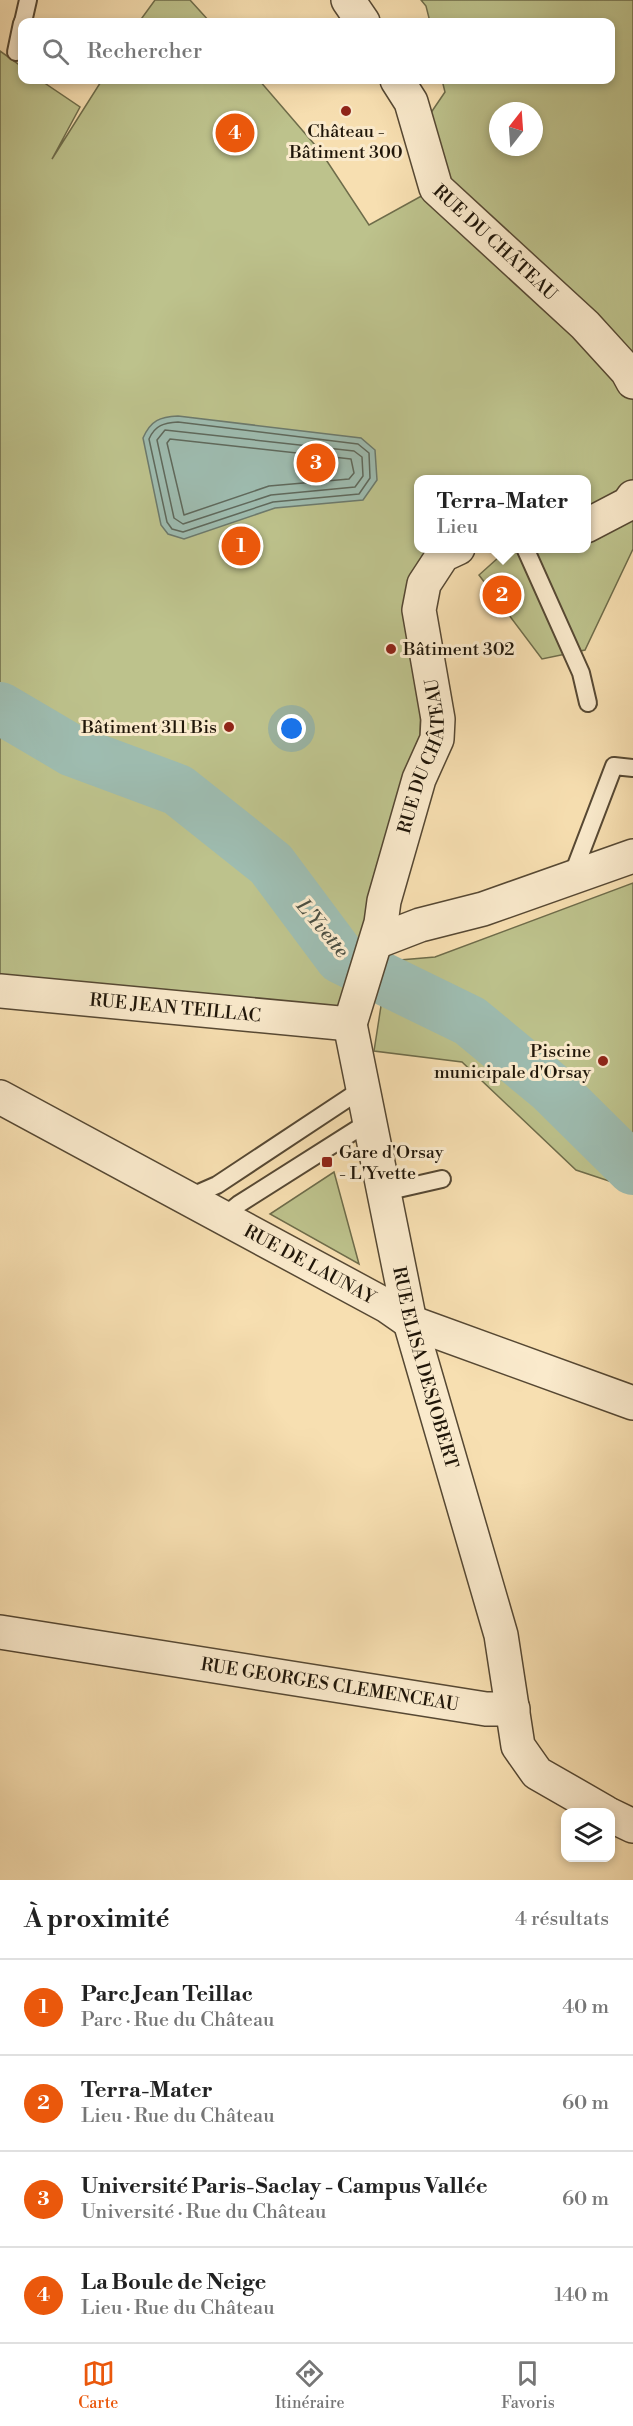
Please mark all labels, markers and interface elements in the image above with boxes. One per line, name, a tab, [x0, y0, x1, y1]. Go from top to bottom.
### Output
search box	[18, 18, 615, 84]
icon: search	[39, 35, 72, 68]
text: Rechercher	[87, 38, 202, 65]
north arrow	[489, 102, 543, 156]
marker: Château - Bâtiment 300	[339, 104, 353, 118]
pin: 4	[216, 110, 254, 156]
place label: Château - Bâtiment 300	[288, 120, 403, 164]
street label: RUE DU CHÂTEAU	[428, 180, 563, 306]
pin: 3	[296, 440, 336, 486]
popup	[414, 475, 591, 553]
text: Terra-Mater	[437, 488, 568, 515]
text: Lieu	[437, 515, 478, 540]
pin: 1	[222, 524, 260, 568]
pin: 2	[482, 572, 522, 618]
place label: Bâtiment 302	[402, 638, 515, 661]
marker: Bâtiment 302	[384, 642, 398, 656]
street label: RUE DU CHÂTEAU	[392, 676, 450, 836]
your location	[277, 714, 306, 743]
place label: Bâtiment 311 Bis	[80, 716, 217, 739]
marker: Bâtiment 311 Bis	[222, 720, 236, 734]
water label: L'Yvette	[290, 894, 354, 964]
street label: RUE JEAN TEILLAC	[89, 988, 262, 1027]
place label: Piscine municipale d'Orsay	[434, 1040, 591, 1084]
marker: Piscine municipale d'Orsay	[596, 1054, 610, 1068]
place label: Gare d'Orsay - L'Yvette	[339, 1141, 444, 1185]
marker: Gare d'Orsay - L'Yvette	[320, 1155, 334, 1169]
street label: RUE DE LAUNAY	[240, 1219, 381, 1310]
street label: RUE ELISA DESJOBERT	[388, 1265, 464, 1472]
street label: RUE GEORGES CLEMENCEAU	[199, 1652, 461, 1716]
map controls	[561, 1808, 615, 1862]
button: layers	[561, 1808, 615, 1862]
text: À proximité	[24, 1903, 169, 1935]
text: 4 résultats	[515, 1907, 609, 1932]
text: Parc Jean Teillac	[81, 1981, 253, 2008]
text: 1	[39, 1995, 48, 2020]
text: 40 m	[562, 1995, 609, 2020]
text: Parc · Rue du Château	[81, 2008, 274, 2033]
text: Terra-Mater	[81, 2077, 213, 2104]
text: 2	[37, 2091, 50, 2116]
text: 60 m	[562, 2091, 609, 2116]
text: Lieu · Rue du Château	[81, 2104, 275, 2129]
text: Université Paris-Saclay - Campus Vallée	[81, 2173, 488, 2200]
text: 3	[37, 2187, 50, 2212]
text: 60 m	[562, 2187, 609, 2212]
text: Université · Rue du Château	[81, 2200, 327, 2225]
text: La Boule de Neige	[81, 2269, 266, 2296]
text: 4	[37, 2283, 50, 2308]
text: 140 m	[554, 2283, 609, 2308]
text: Lieu · Rue du Château	[81, 2296, 275, 2321]
tab: Carte	[78, 2357, 118, 2413]
tab: Itinéraire	[275, 2357, 345, 2413]
tab: Favoris	[501, 2357, 555, 2413]

